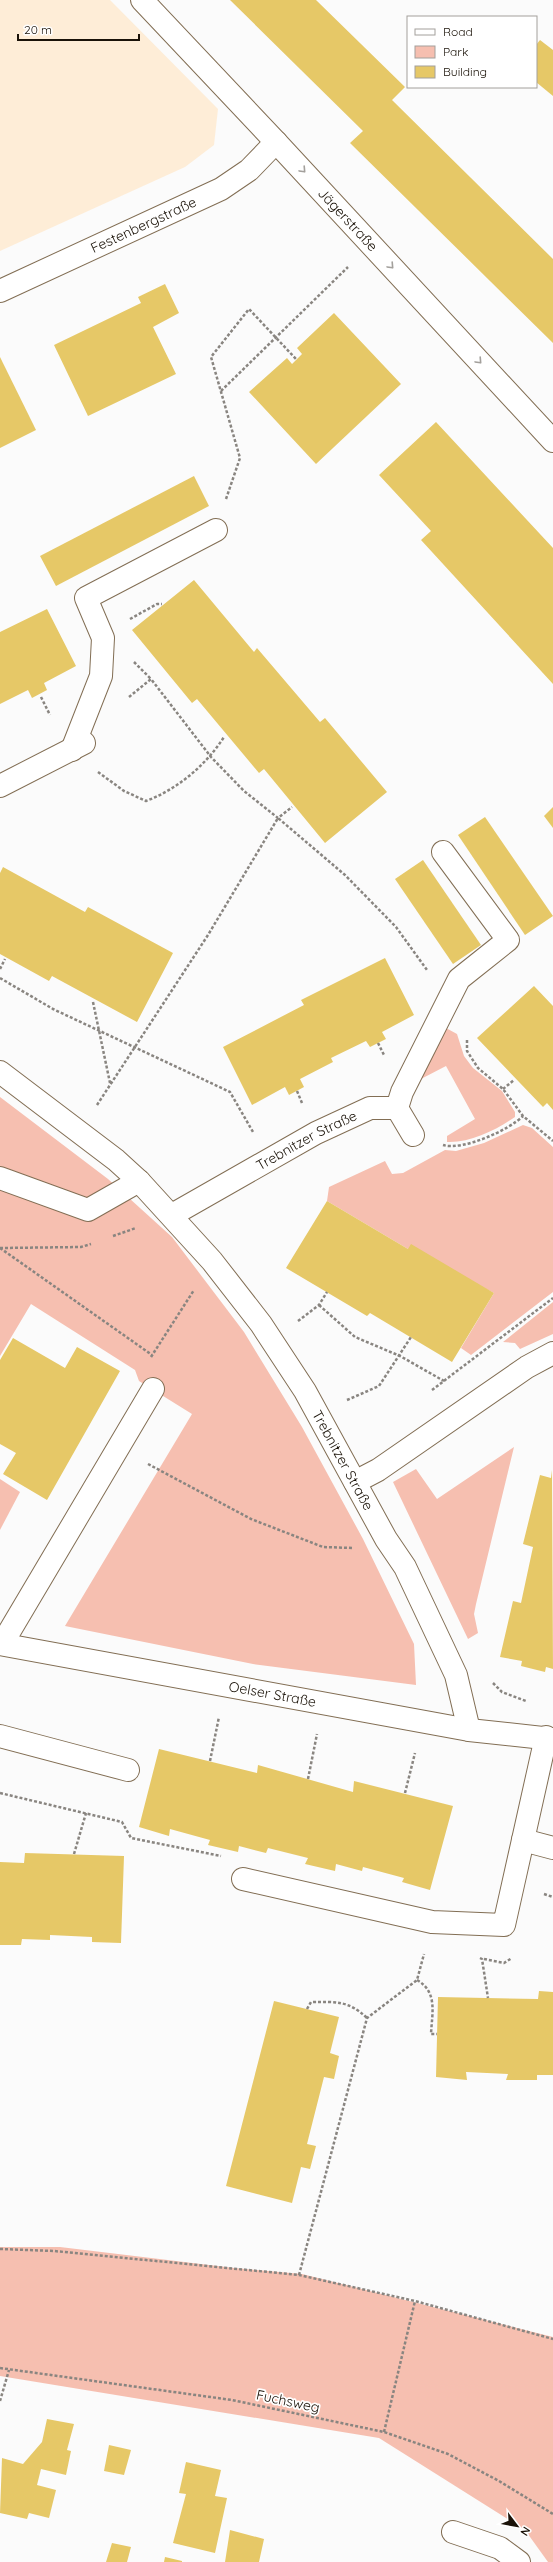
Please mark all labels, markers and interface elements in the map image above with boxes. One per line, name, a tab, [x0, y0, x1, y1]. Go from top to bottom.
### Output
scale bar	[18, 16, 139, 42]
legend	[407, 16, 537, 88]
text: 20 m	[24, 22, 52, 37]
text: Road	[443, 24, 473, 39]
text: Park	[443, 44, 468, 59]
text: Building	[443, 64, 487, 79]
one-way arrow	[298, 166, 305, 173]
street label: Jägerstraße	[314, 184, 382, 255]
street label: Festenbergstraße	[88, 193, 199, 257]
one-way arrow	[386, 261, 394, 269]
one-way arrow	[475, 357, 482, 364]
street label: Trebnitzer Straße	[253, 1106, 360, 1174]
street label: Trebnitzer Straße	[308, 1407, 378, 1514]
street label: Oelser Straße	[227, 1677, 318, 1711]
street label: Fuchsweg	[255, 2385, 321, 2417]
north arrow	[497, 2506, 537, 2546]
text: N	[517, 2524, 534, 2538]

